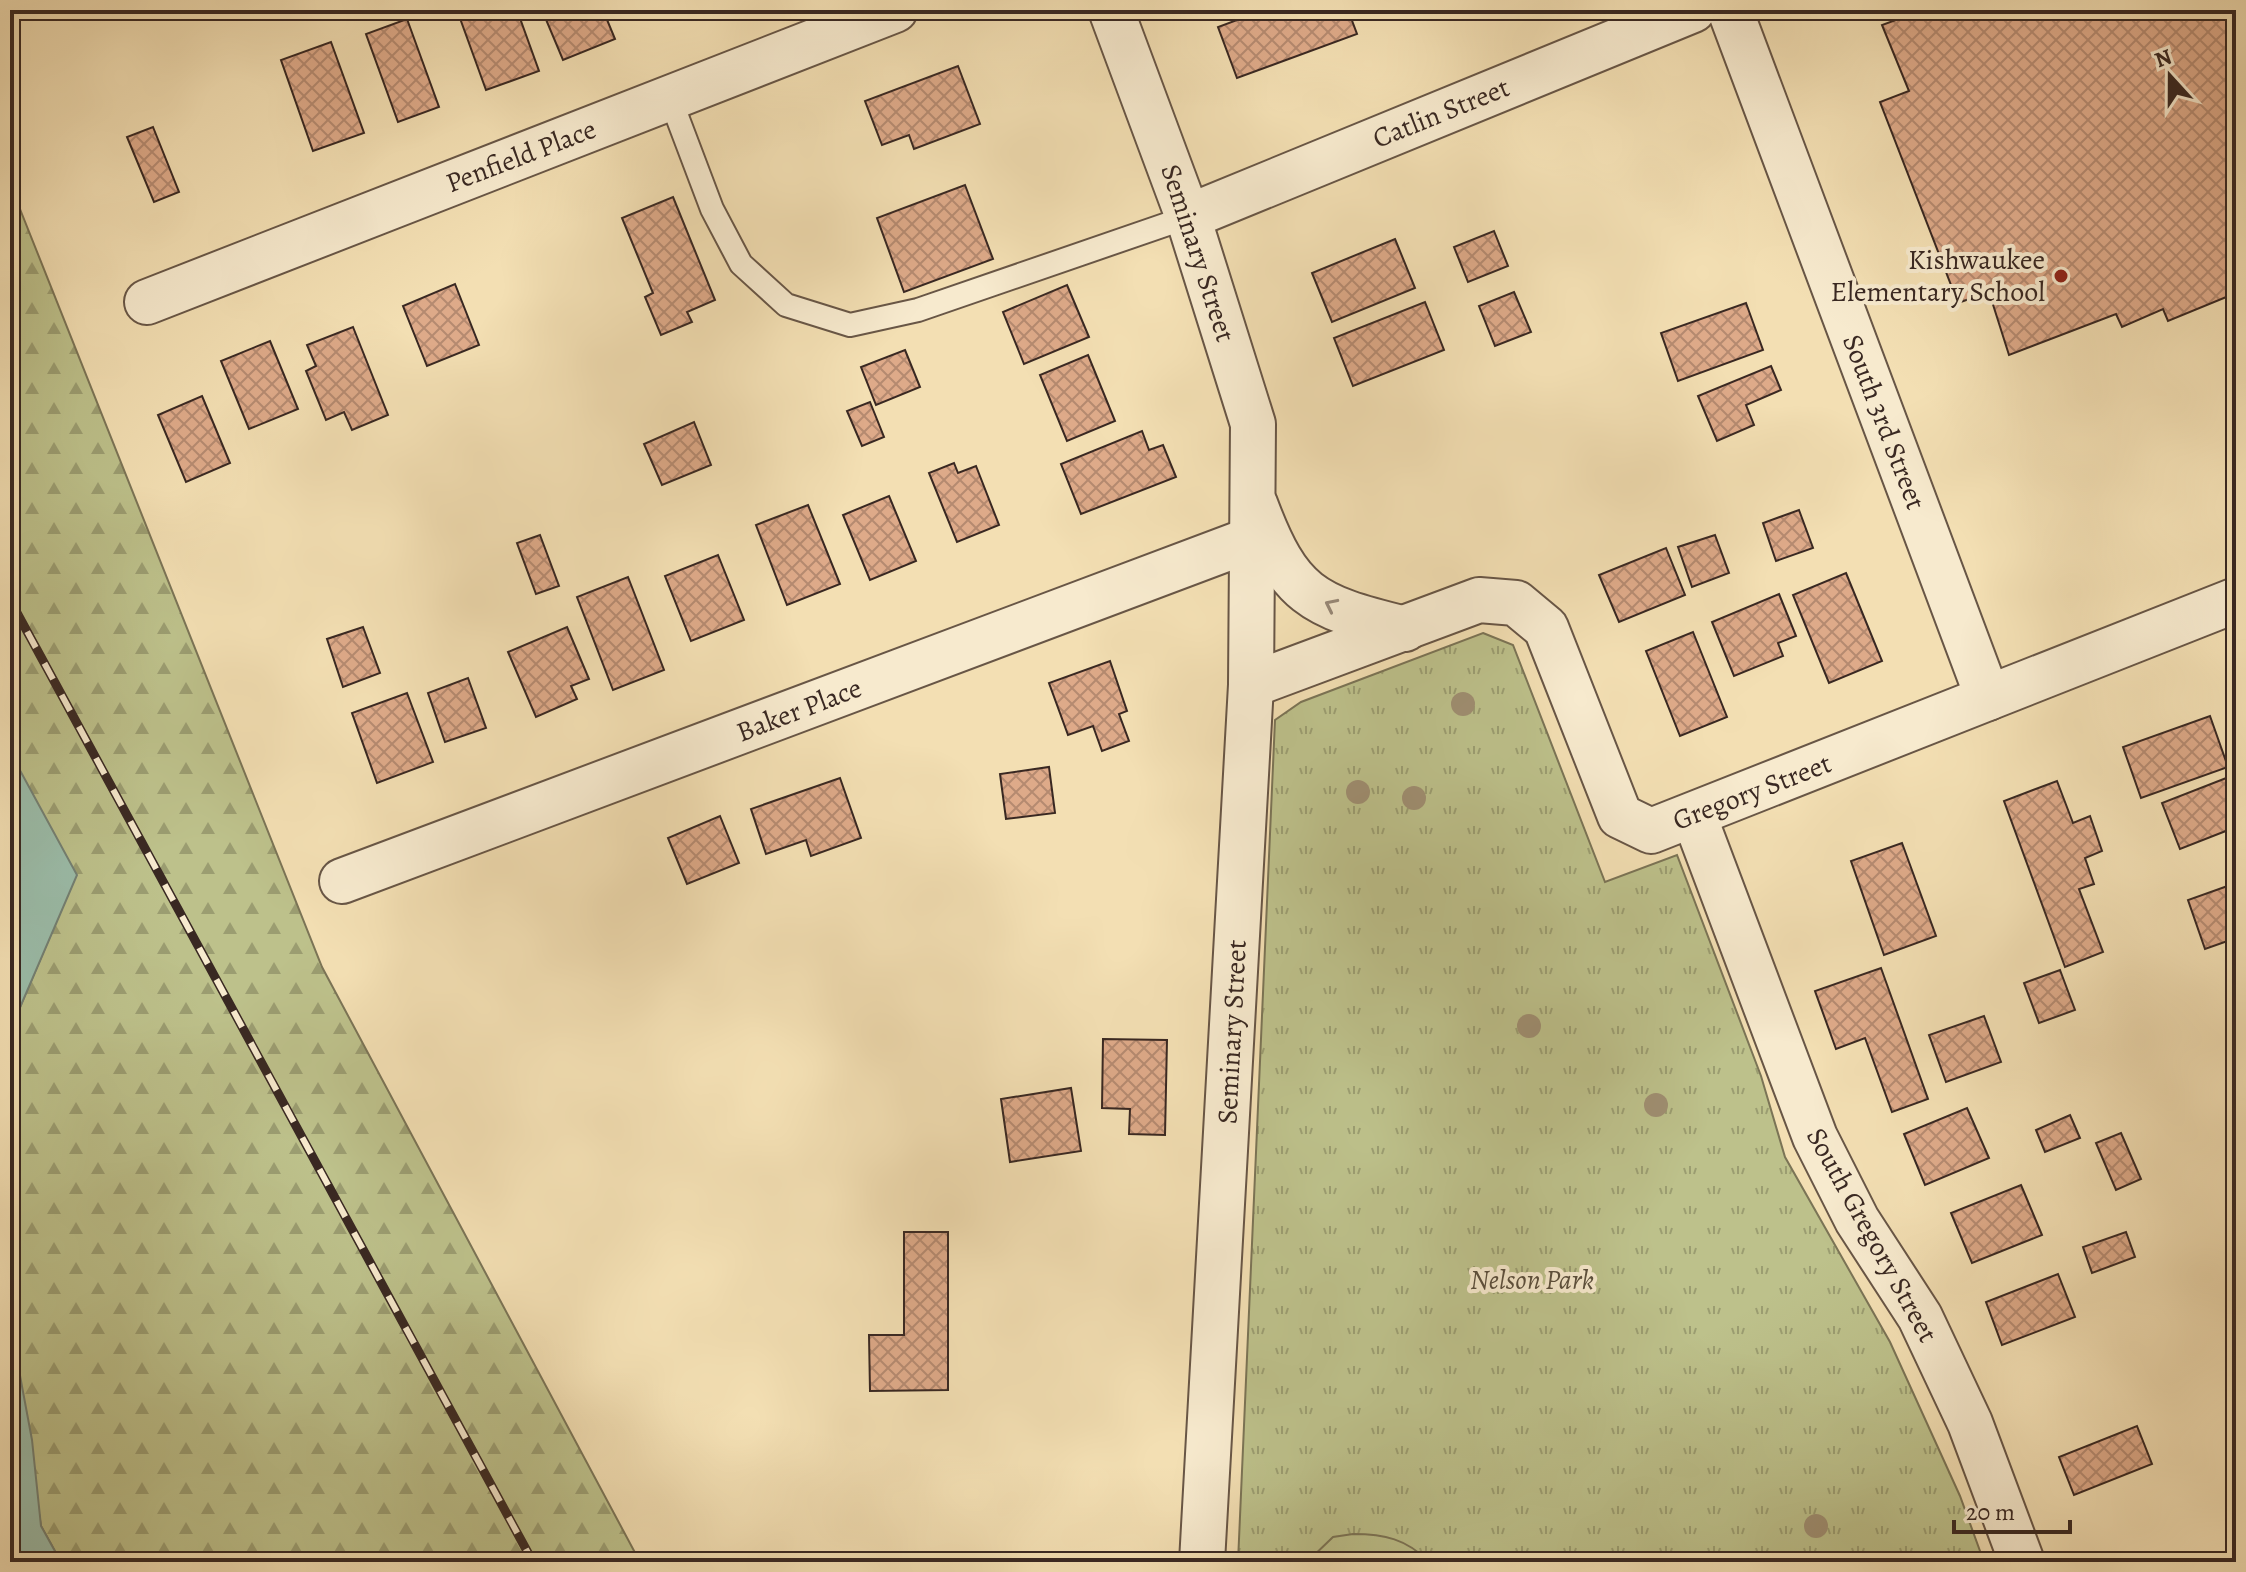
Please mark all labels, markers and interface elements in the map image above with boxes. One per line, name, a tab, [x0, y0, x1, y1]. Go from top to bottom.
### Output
north arrow	[2130, 36, 2210, 116]
text: N	[2150, 41, 2176, 75]
street label: Catlin Street	[1367, 68, 1515, 158]
street label: Penfield Place	[441, 110, 601, 202]
street label: Seminary Street	[1151, 159, 1245, 347]
place label: Kishwaukee Elementary School	[1831, 241, 2045, 311]
marker: Kishwaukee Elementary School	[2052, 267, 2070, 285]
street label: South 3rd Street	[1833, 329, 1935, 515]
one-way arrow	[1324, 599, 1339, 615]
street label: Baker Place	[731, 669, 867, 751]
street label: Gregory Street	[1667, 744, 1837, 840]
street label: Seminary Street	[1208, 939, 1256, 1125]
street label: South Gregory Street	[1797, 1121, 1947, 1349]
park label: Nelson Park	[1470, 1261, 1594, 1299]
scale bar	[1954, 1484, 2070, 1534]
text: 20 m	[1966, 1496, 2015, 1528]

